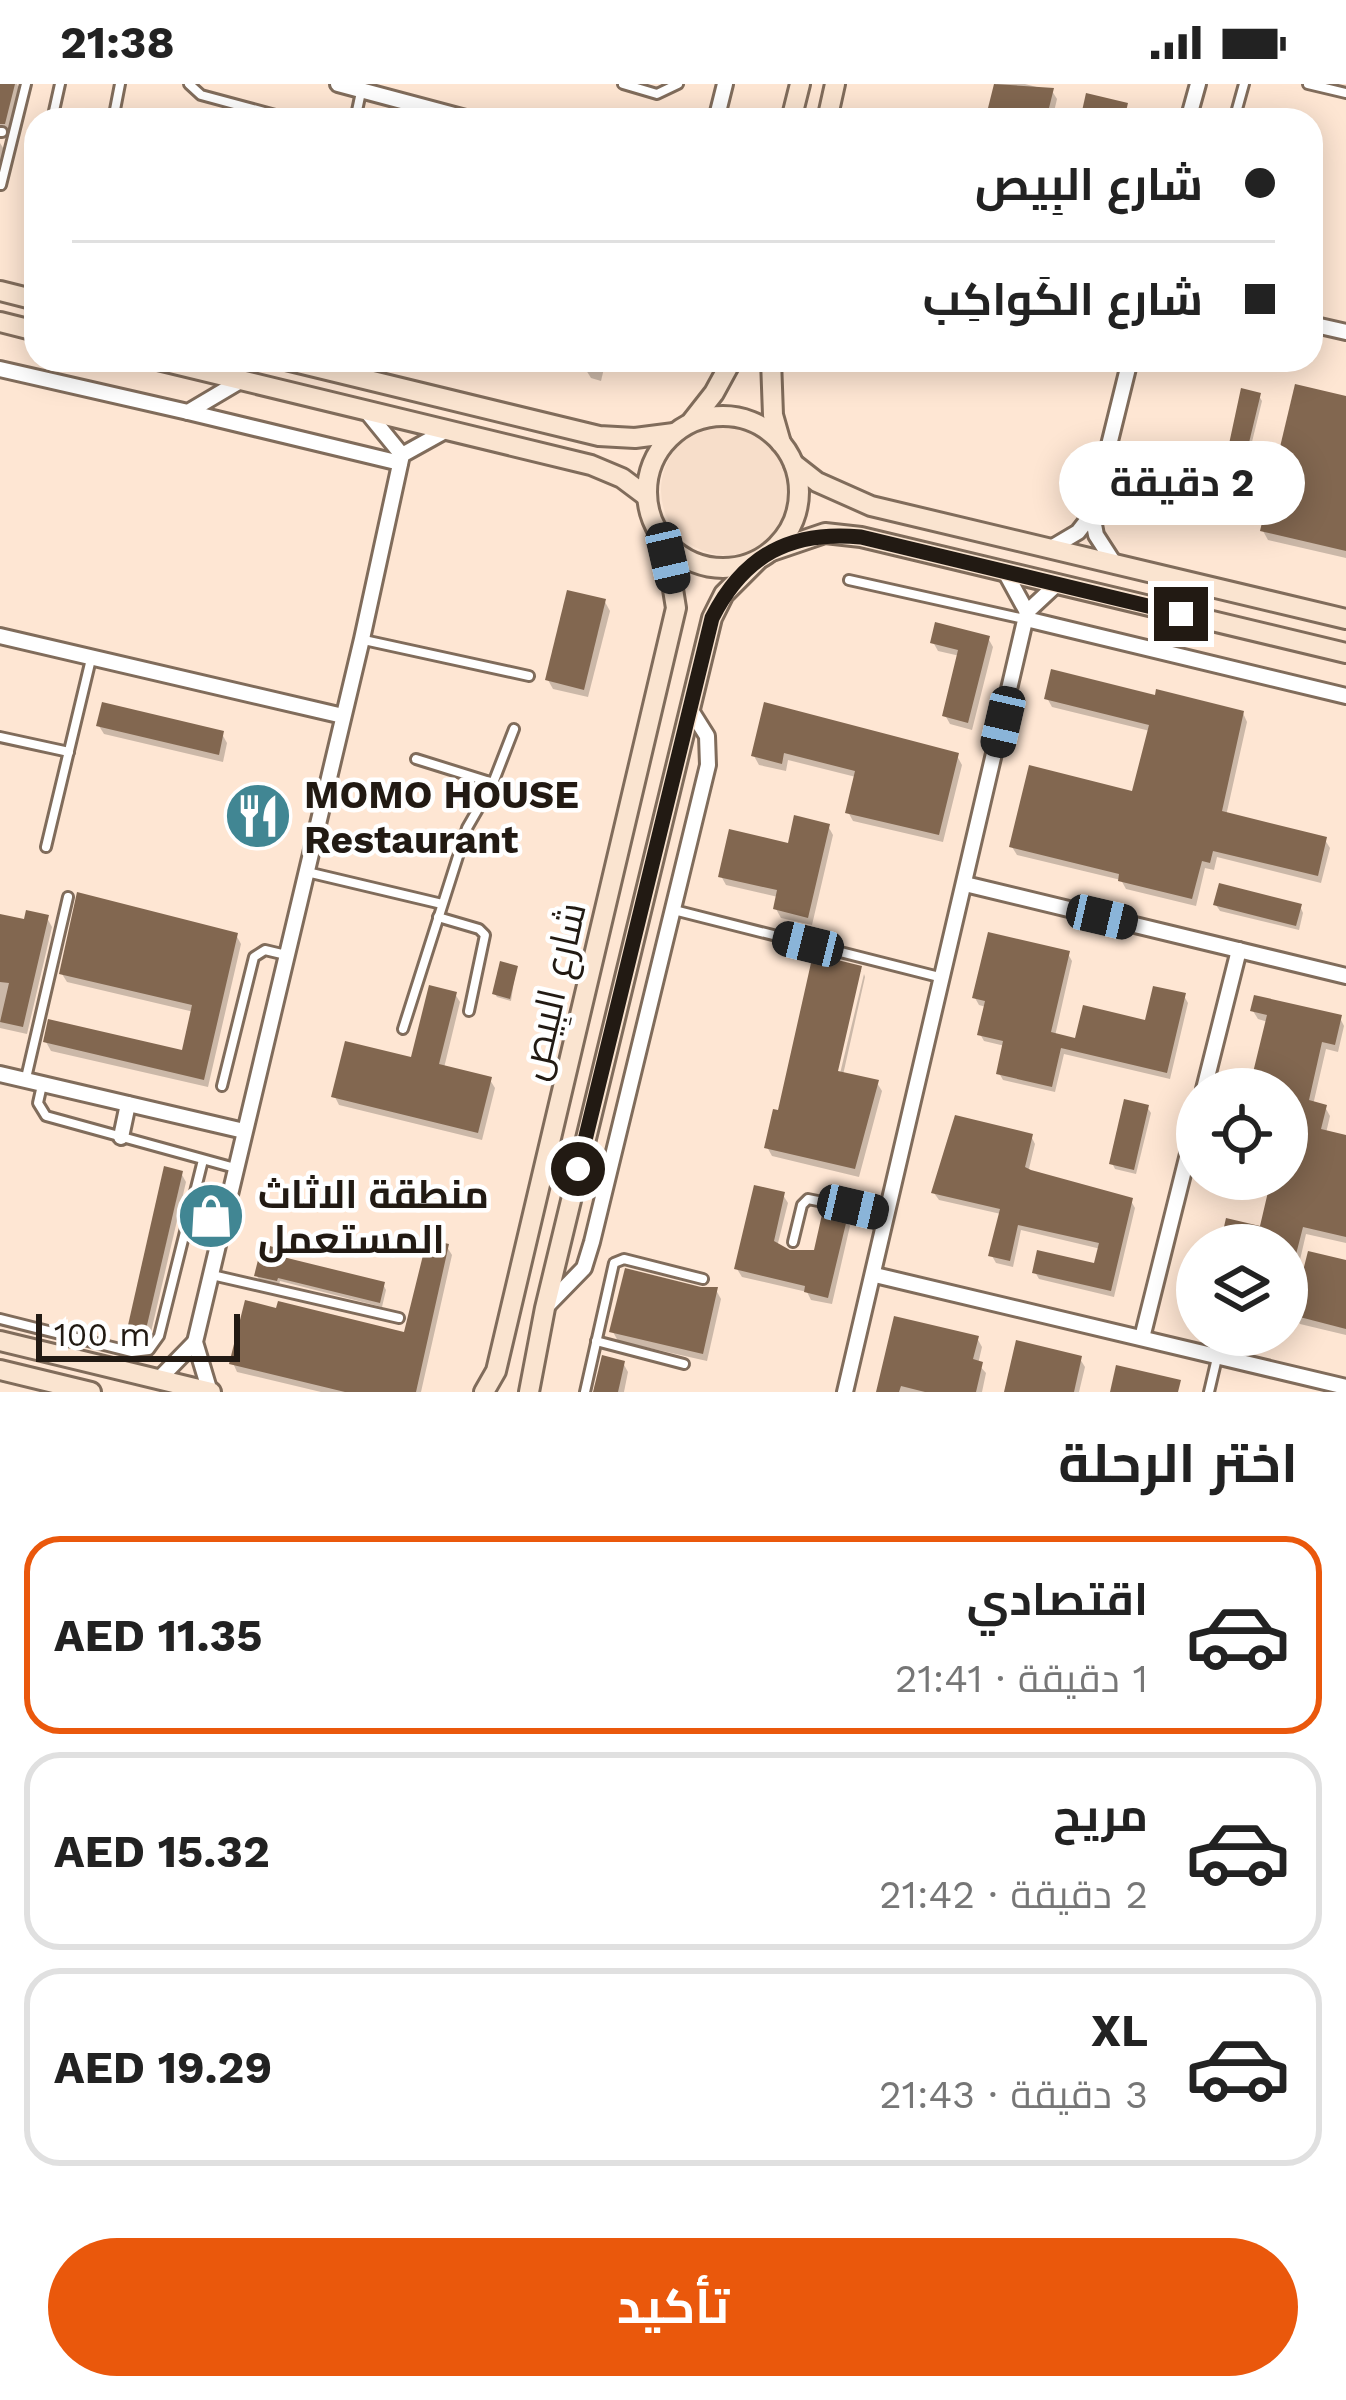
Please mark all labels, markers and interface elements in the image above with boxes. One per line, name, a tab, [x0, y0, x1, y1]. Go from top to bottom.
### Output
text: 21:38	[60, 16, 175, 69]
text: شارع البِيص	[975, 158, 1203, 211]
text: شارع الكَواكِب	[923, 273, 1203, 326]
callout: 2 دقيقة	[1058, 440, 1304, 524]
text: 2 دقيقة	[1110, 460, 1254, 505]
car	[642, 519, 694, 597]
route end	[1154, 587, 1208, 641]
car	[977, 683, 1029, 761]
place label: MOMO HOUSE Restaurant	[304, 772, 579, 862]
restaurant icon: MOMO HOUSE Restaurant	[223, 781, 293, 851]
car	[1063, 891, 1141, 943]
street label: شارع البِيص	[510, 898, 599, 1085]
car	[769, 918, 847, 970]
map controls	[1176, 1068, 1308, 1356]
button: locate	[1176, 1068, 1308, 1200]
route start	[551, 1142, 605, 1196]
place label: منطقة الاثاث المستعمل	[258, 1172, 489, 1263]
shop icon: منطقة الاثاث المستعمل	[176, 1181, 246, 1251]
car	[814, 1181, 892, 1233]
button: layers	[1176, 1224, 1308, 1356]
scale bar	[36, 1308, 240, 1361]
text: 100 m	[54, 1315, 151, 1354]
text: اختر الرحلة	[1058, 1432, 1298, 1495]
text: اقتصادي	[967, 1573, 1148, 1626]
icon: car	[1184, 1581, 1292, 1689]
text: AED 11.35	[54, 1609, 262, 1662]
text: 1 دقيقة · 21:41	[895, 1656, 1148, 1701]
text: مريح	[1053, 1789, 1148, 1842]
icon: car	[1184, 1797, 1292, 1905]
text: AED 15.32	[54, 1825, 270, 1878]
text: 2 دقيقة · 21:42	[879, 1872, 1148, 1917]
text: XL	[1091, 2004, 1148, 2057]
icon: car	[1184, 2013, 1292, 2121]
text: AED 19.29	[54, 2041, 272, 2094]
text: 3 دقيقة · 21:43	[879, 2072, 1148, 2117]
button: تأكيد	[48, 2238, 1298, 2376]

